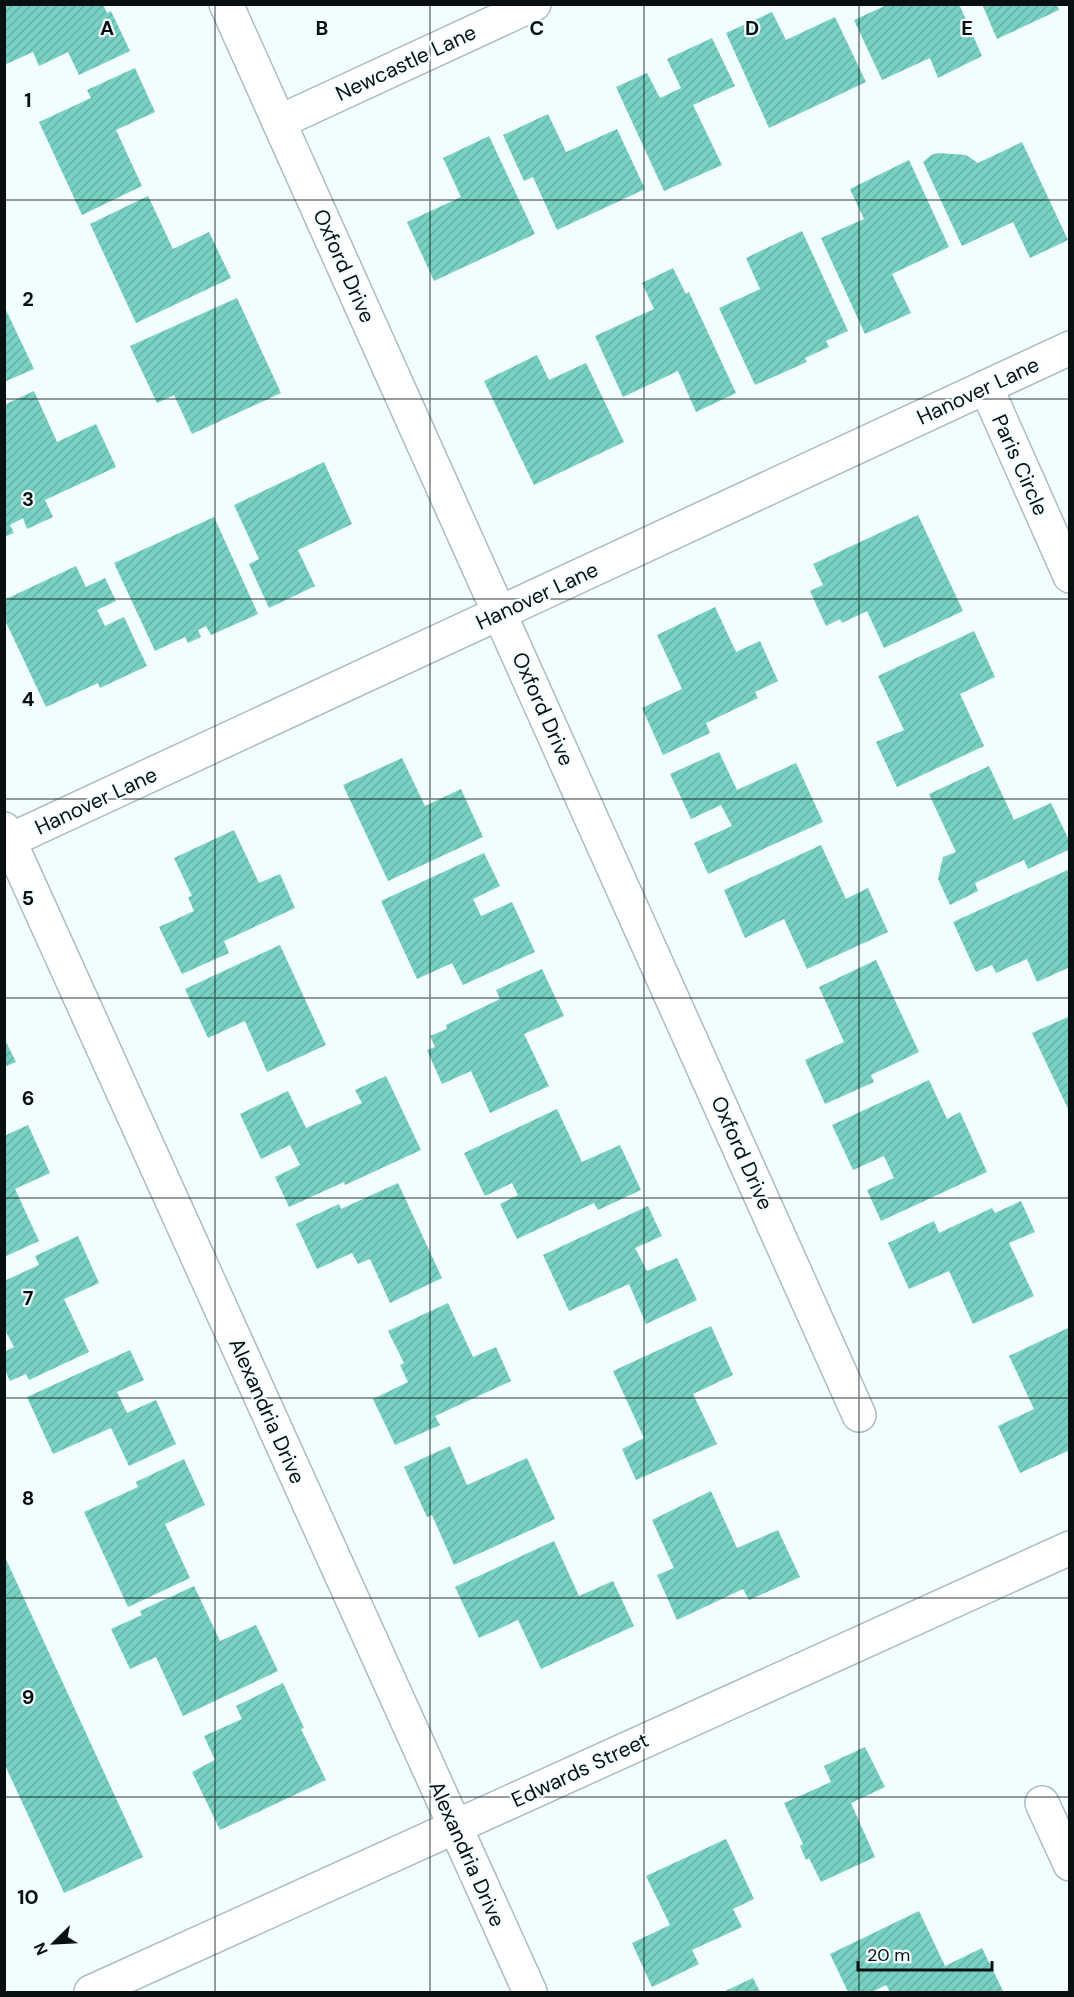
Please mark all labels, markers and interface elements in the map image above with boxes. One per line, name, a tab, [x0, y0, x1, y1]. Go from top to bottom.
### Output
text: A	[100, 15, 114, 41]
text: B	[316, 15, 328, 41]
text: C	[530, 15, 544, 41]
text: D	[745, 15, 759, 41]
text: E	[961, 15, 973, 41]
street label: Newcastle Lane	[331, 18, 481, 108]
text: 1	[24, 87, 32, 113]
street label: Oxford Drive	[306, 205, 382, 327]
text: 2	[22, 286, 34, 312]
street label: Hanover Lane	[912, 350, 1044, 432]
street label: Paris Circle	[985, 410, 1055, 520]
text: 3	[22, 486, 34, 512]
street label: Hanover Lane	[471, 555, 603, 637]
street label: Oxford Drive	[505, 648, 581, 770]
text: 4	[22, 686, 35, 712]
street label: Hanover Lane	[30, 760, 162, 842]
text: 5	[22, 885, 34, 911]
text: 6	[22, 1085, 34, 1111]
street label: Oxford Drive	[704, 1092, 780, 1214]
text: 7	[23, 1285, 34, 1311]
street label: Alexandria Drive	[222, 1334, 312, 1488]
text: 8	[22, 1485, 34, 1511]
text: 9	[22, 1684, 34, 1710]
street label: Edwards Street	[507, 1726, 653, 1814]
street label: Alexandria Drive	[422, 1777, 512, 1931]
text: 10	[17, 1884, 39, 1910]
north arrow	[24, 1913, 84, 1973]
scale bar	[858, 1934, 992, 1972]
text: N	[29, 1939, 53, 1958]
text: 20 m	[867, 1943, 910, 1967]

